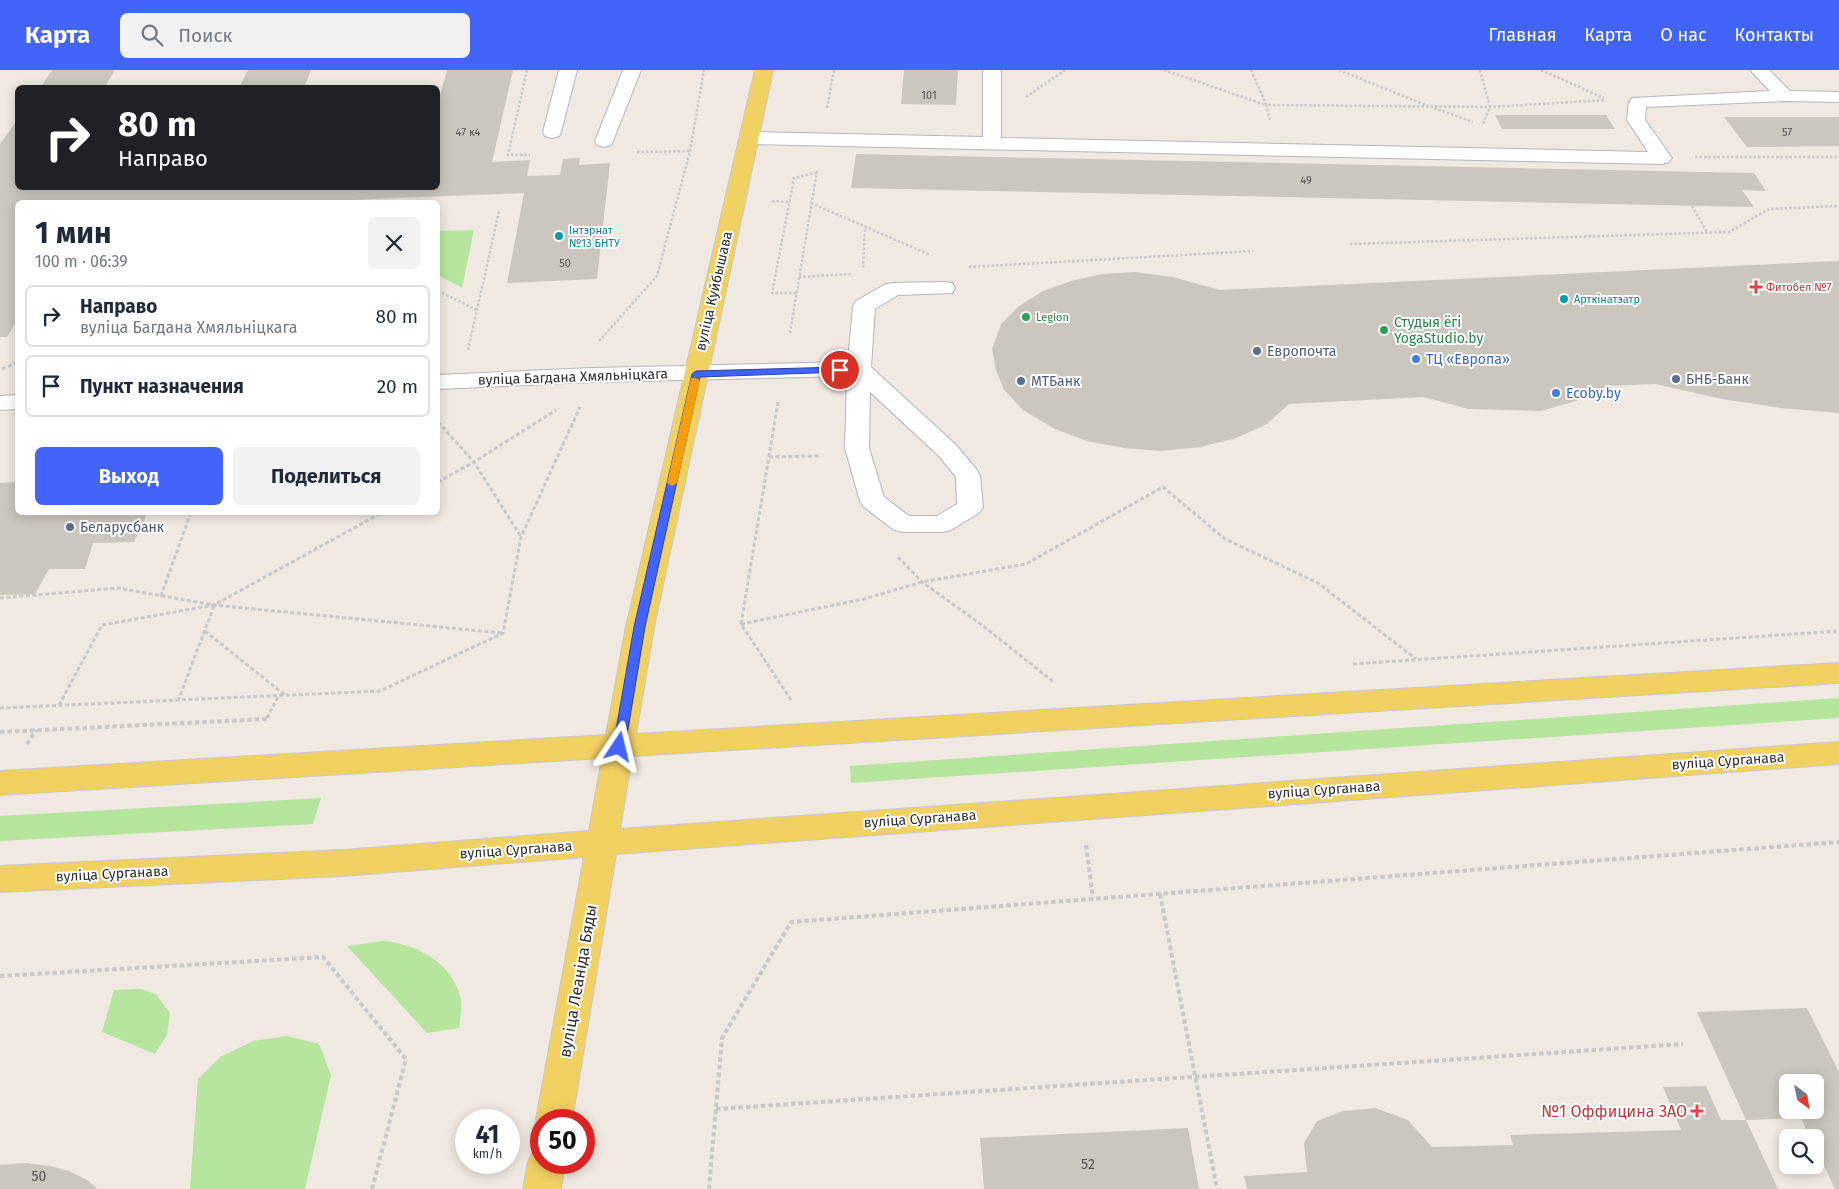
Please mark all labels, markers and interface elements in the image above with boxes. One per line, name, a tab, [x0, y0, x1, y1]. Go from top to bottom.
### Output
search box	[120, 13, 470, 58]
text: Карта	[25, 21, 90, 49]
icon: search	[138, 21, 166, 49]
text: Поиск	[178, 24, 232, 47]
text: Главная	[1489, 24, 1557, 46]
text: Карта	[1585, 24, 1632, 46]
text: О нас	[1660, 24, 1707, 46]
text: Контакты	[1735, 24, 1814, 46]
house number: 101	[921, 89, 937, 102]
text: 80 m	[118, 103, 197, 145]
icon: right	[35, 105, 100, 170]
house number: 47 к4	[456, 126, 481, 139]
house number: 57	[1782, 126, 1792, 139]
text: Направо	[118, 145, 208, 172]
house number: 49	[1300, 174, 1312, 187]
text: 1 мин	[35, 215, 112, 251]
button: close	[368, 217, 420, 269]
place label: Інтэрнат №13 БНТУ	[569, 224, 620, 250]
marker: Інтэрнат №13 БНТУ	[553, 230, 565, 242]
street label: вуліца Куйбышава	[692, 230, 736, 352]
text: 100 m · 06:39	[35, 252, 128, 271]
house number: 50	[559, 257, 571, 270]
marker: Фитобел №7	[1750, 281, 1762, 293]
place label: Фитобел №7	[1766, 281, 1831, 294]
marker: Арткінатэатр	[1558, 293, 1570, 305]
place label: Арткінатэатр	[1574, 293, 1640, 306]
text: Направо	[80, 295, 157, 318]
icon: right	[37, 302, 65, 330]
text: 80 m	[376, 305, 418, 328]
marker: Legion	[1020, 311, 1032, 323]
place label: Legion	[1036, 311, 1069, 324]
place label: Студыя ёгі YogaStudio.by	[1394, 314, 1483, 347]
text: вуліца Багдана Хмяльніцкага	[80, 318, 297, 337]
marker: Студыя ёгі YogaStudio.by	[1378, 324, 1390, 336]
place label: Европочта	[1267, 343, 1336, 360]
marker: Европочта	[1251, 345, 1263, 357]
pin	[819, 349, 861, 391]
place label: ТЦ «Европа»	[1426, 351, 1510, 368]
marker: ТЦ «Европа»	[1410, 353, 1422, 365]
icon: arrive	[826, 356, 854, 384]
street label: вуліца Багдана Хмяльніцкага	[478, 365, 668, 389]
place label: БНБ-Банк	[1686, 371, 1749, 388]
icon: arrive	[37, 372, 65, 400]
place label: МТБанк	[1031, 373, 1081, 390]
marker: БНБ-Банк	[1670, 373, 1682, 385]
text: Пункт назначения	[80, 375, 244, 398]
text: 20 m	[377, 375, 418, 398]
marker: МТБанк	[1015, 375, 1027, 387]
place label: Ecoby.by	[1566, 385, 1621, 402]
marker: Ecoby.by	[1550, 387, 1562, 399]
button: Выход	[35, 447, 223, 505]
button: Поделиться	[233, 447, 420, 505]
place label: Беларусбанк	[80, 519, 165, 536]
marker: Беларусбанк	[64, 521, 76, 533]
position arrow	[592, 720, 644, 772]
street label: вуліца Сурганава	[1671, 749, 1785, 773]
street label: вуліца Сурганава	[1267, 778, 1381, 802]
street label: вуліца Сурганава	[863, 807, 977, 831]
street label: вуліца Сурганава	[459, 838, 573, 862]
street label: вуліца Сурганава	[55, 863, 169, 885]
street label: вуліца Леаніда Бяды	[555, 903, 601, 1059]
north arrow	[1779, 1074, 1824, 1119]
map controls	[1779, 1074, 1824, 1174]
place label: №1 Оффицина ЗАО	[1541, 1102, 1687, 1121]
marker: №1 Оффицина ЗАО	[1691, 1105, 1703, 1117]
speed limit sign: 50	[530, 1109, 595, 1174]
text: 41	[476, 1120, 499, 1150]
button: search	[1779, 1129, 1824, 1174]
text: km/h	[473, 1147, 502, 1161]
house number: 52	[1081, 1156, 1095, 1173]
house number: 50	[32, 1168, 47, 1185]

